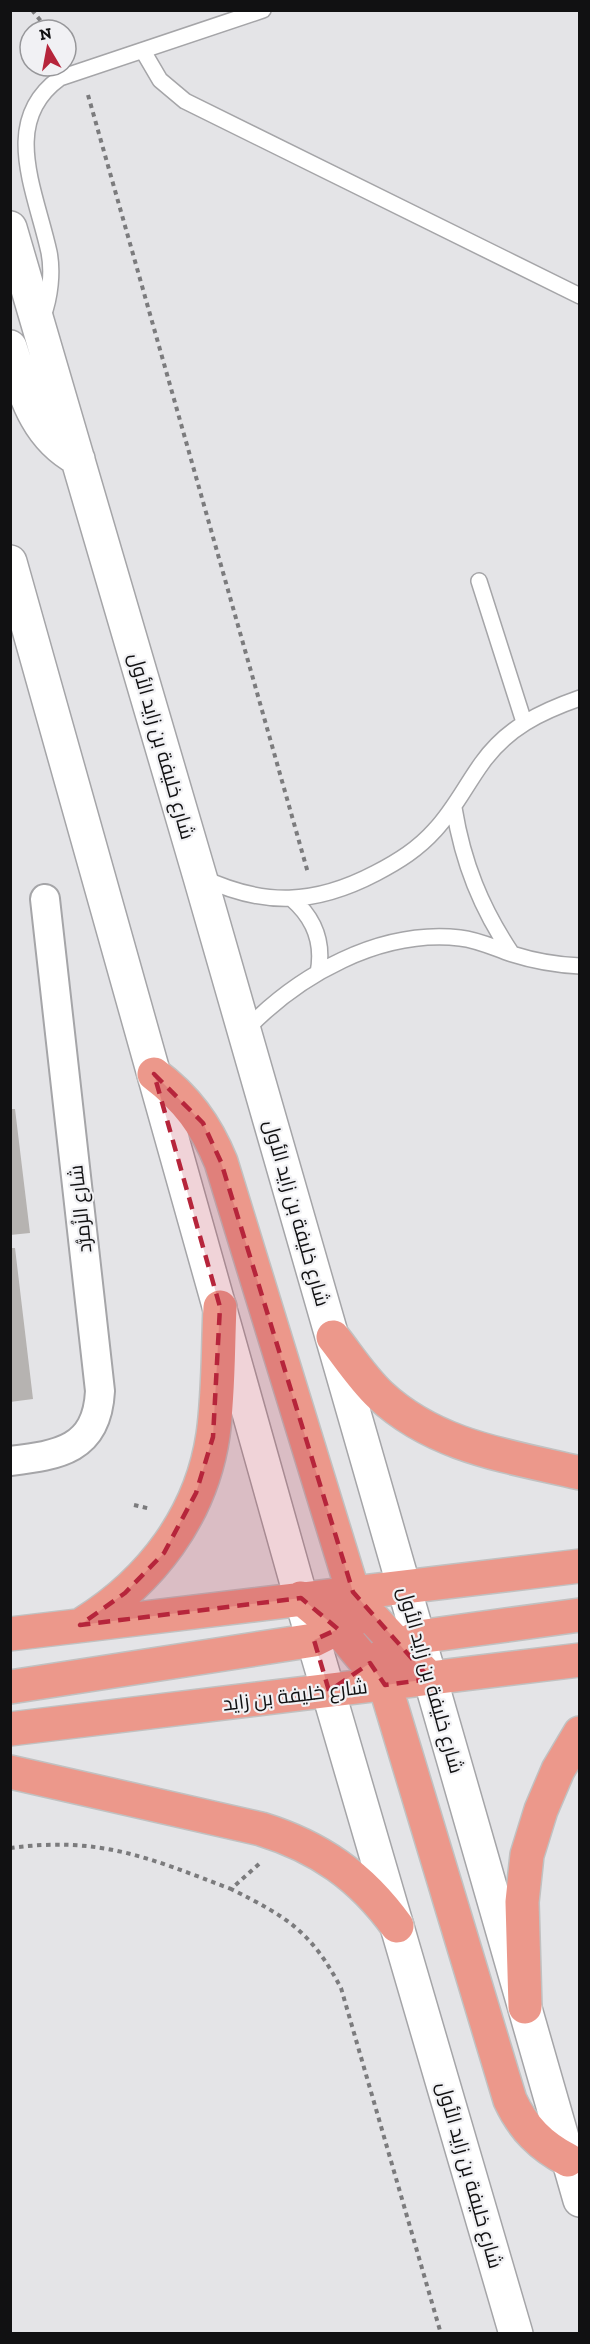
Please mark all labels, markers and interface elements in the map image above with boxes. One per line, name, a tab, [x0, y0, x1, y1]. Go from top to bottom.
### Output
north arrow	[18, 18, 78, 78]
text: N	[38, 23, 53, 44]
street label: شارع خليفة بن زايد الأول	[122, 650, 200, 843]
street label: شارع خليفة بن زايد الأول	[257, 1117, 335, 1310]
street label: شارع الزُمرُّد	[63, 1163, 99, 1254]
street label: شارع خليفة بن زايد الأول	[391, 1584, 469, 1777]
street label: شارع خليفة بن زايد	[221, 1674, 369, 1718]
street label: شارع خليفة بن زايد الأول	[430, 2079, 508, 2272]

